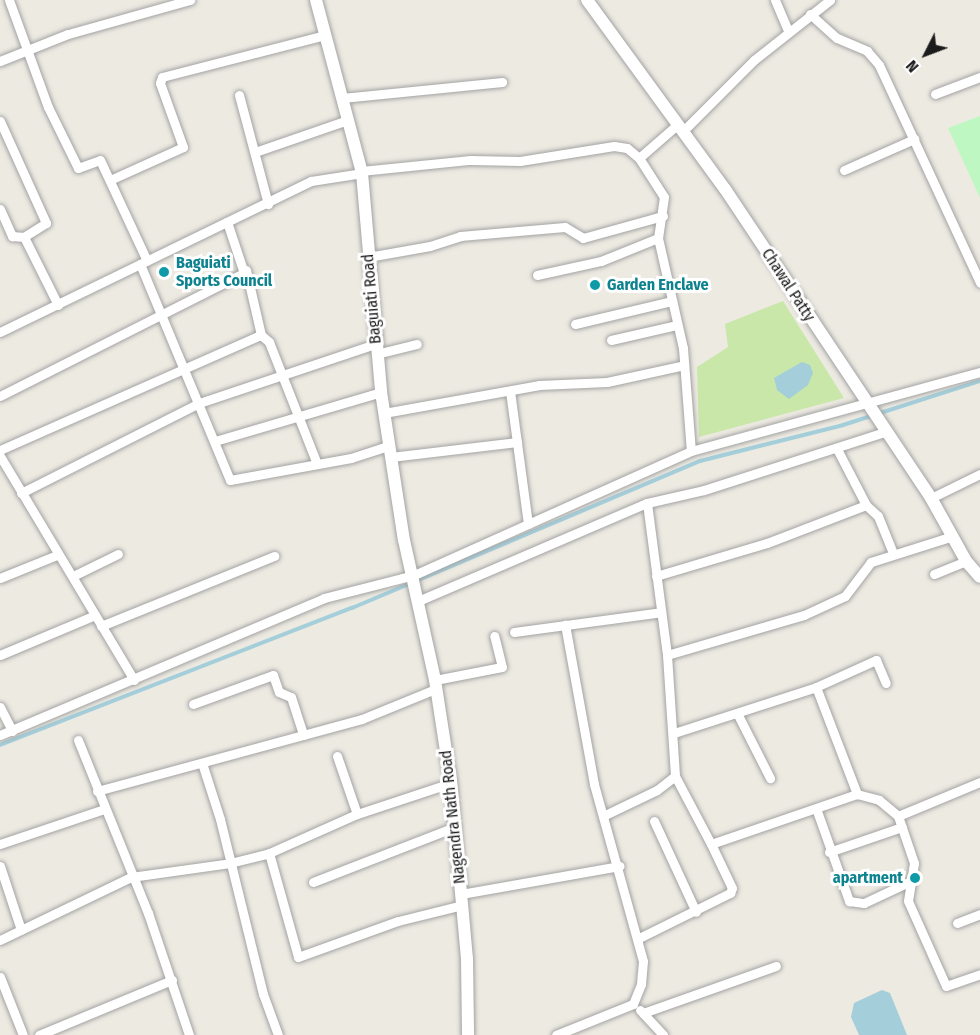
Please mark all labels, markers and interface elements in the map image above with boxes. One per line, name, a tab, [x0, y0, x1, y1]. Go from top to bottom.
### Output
north arrow	[896, 24, 956, 84]
text: N	[902, 56, 923, 76]
street label: Chawal Patty	[757, 245, 819, 325]
place label: Baguiati Sports Council	[176, 253, 272, 291]
street label: Baguiati Road	[359, 253, 385, 345]
marker: Baguiati Sports Council	[157, 265, 171, 279]
place label: Garden Enclave	[607, 275, 709, 295]
marker: Garden Enclave	[588, 278, 602, 292]
street label: Nagendra Nath Road	[436, 749, 470, 885]
place label: apartment	[833, 868, 903, 888]
marker: apartment	[908, 871, 922, 885]

